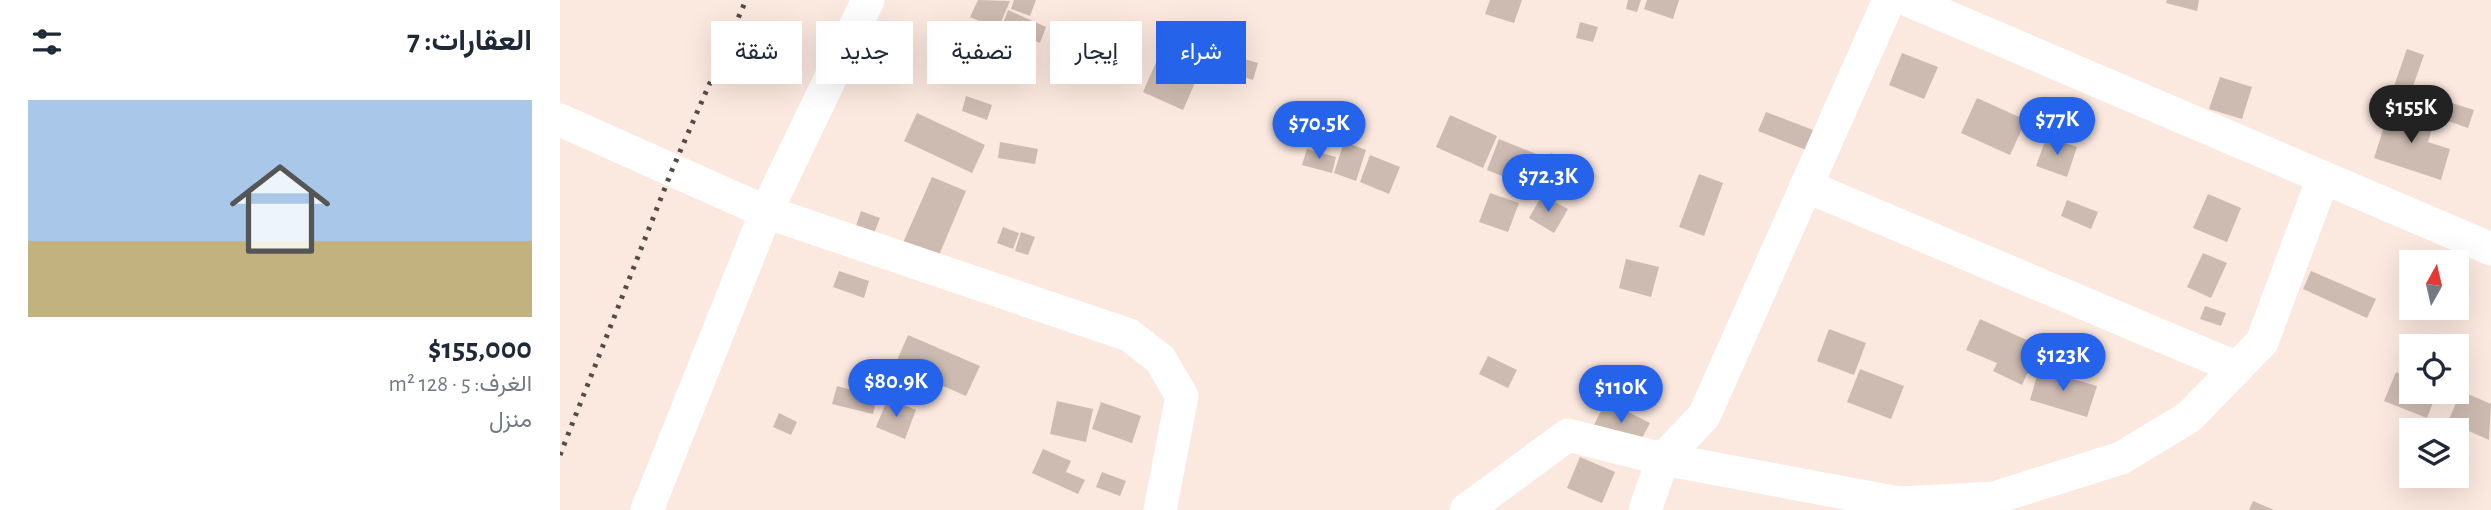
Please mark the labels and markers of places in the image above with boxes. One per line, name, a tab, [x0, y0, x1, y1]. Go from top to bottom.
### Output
pin: $155K	[2362, 86, 2460, 145]
pin: $77K	[2016, 97, 2098, 157]
pin: $70.5K	[1262, 102, 1376, 161]
pin: $72.3K	[1491, 154, 1605, 214]
pin: $123K	[2014, 334, 2112, 393]
pin: $80.9K	[839, 360, 953, 419]
pin: $110K	[1572, 366, 1670, 425]

